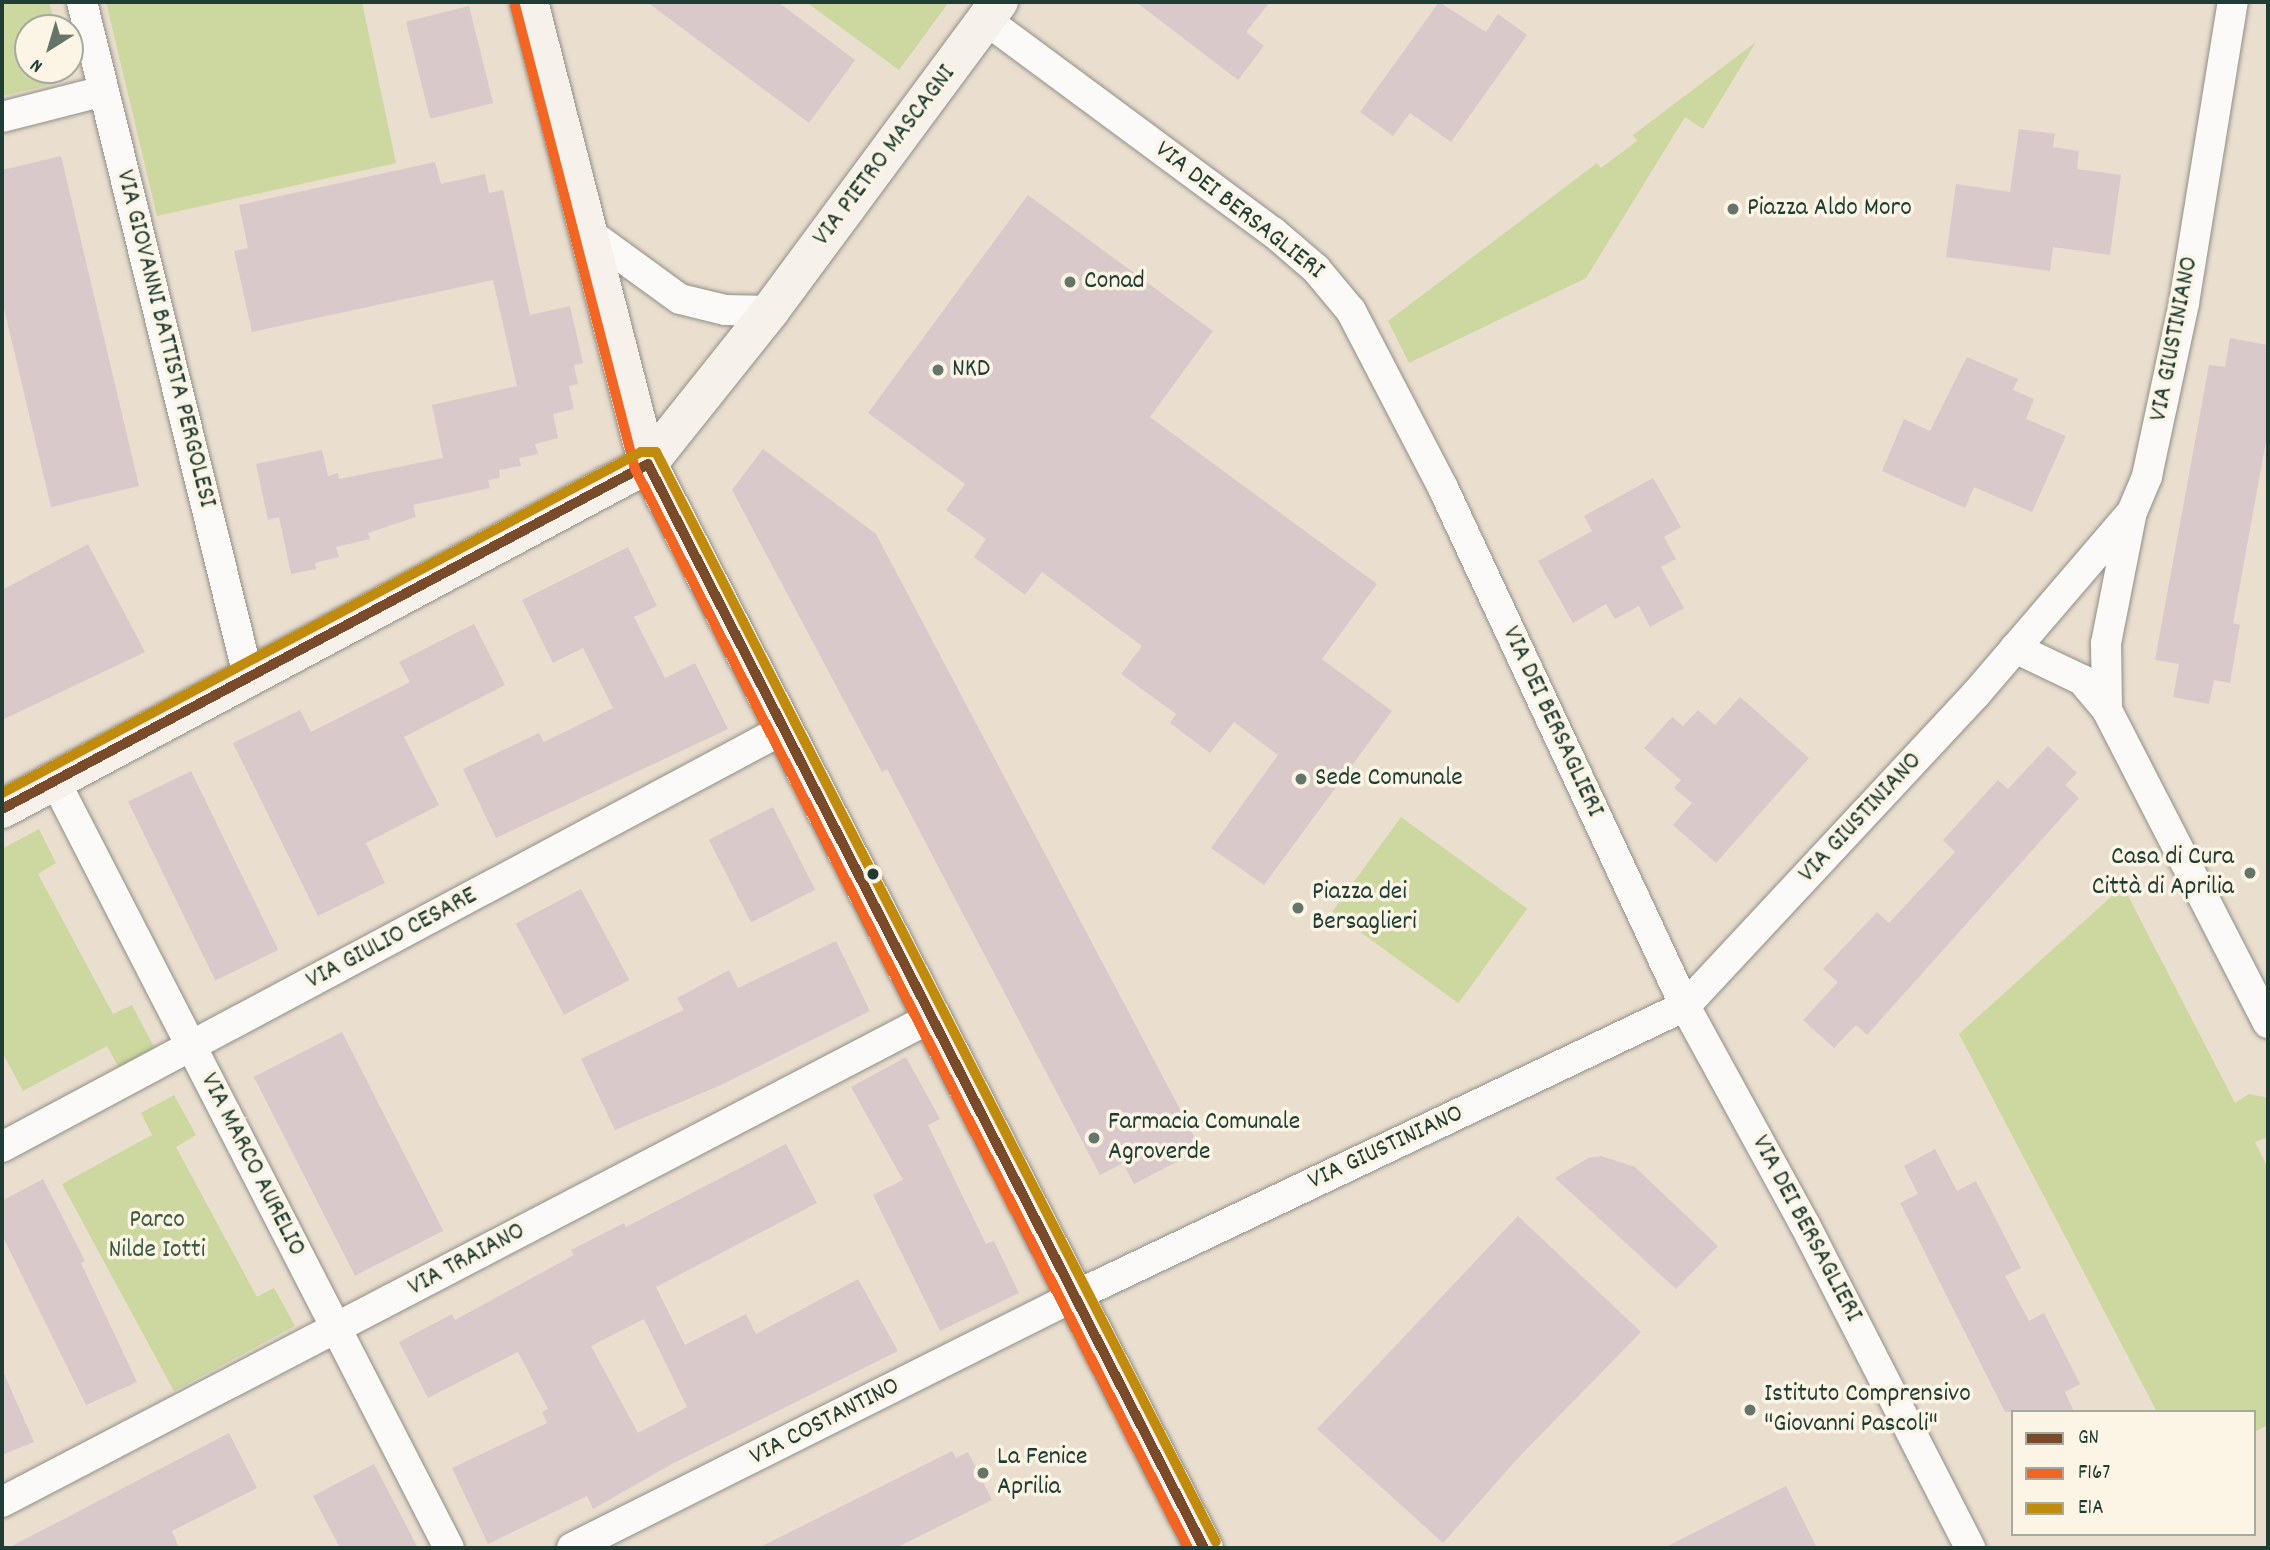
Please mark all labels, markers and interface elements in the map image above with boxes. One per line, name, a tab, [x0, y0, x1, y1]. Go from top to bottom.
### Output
north arrow	[14, 14, 84, 84]
text: N	[25, 51, 49, 78]
street label: VIA PIETRO MASCAGNI	[807, 59, 963, 253]
street label: VIA DEI BERSAGLIERI	[1148, 135, 1330, 287]
street label: VIA GIOVANNI BATTISTA PERGOLESI	[108, 167, 222, 511]
place label: Piazza Aldo Moro	[1747, 193, 1912, 225]
marker: Piazza Aldo Moro	[1725, 201, 1741, 217]
street label: VIA GIUSTINIANO	[2144, 254, 2206, 424]
place label: Conad	[1084, 266, 1145, 298]
marker: Conad	[1062, 274, 1078, 290]
place label: NKD	[952, 354, 990, 386]
marker: NKD	[930, 362, 946, 378]
street label: VIA DEI BERSAGLIERI	[1494, 622, 1610, 822]
street label: VIA GIUSTINIANO	[1793, 746, 1929, 890]
place label: Sede Comunale	[1315, 763, 1463, 795]
marker: Sede Comunale	[1293, 771, 1309, 787]
place label: Casa di Cura Città di Aprilia	[2092, 842, 2234, 903]
marker: Casa di Cura Città di Aprilia	[2240, 863, 2260, 883]
unlabelled marker	[866, 867, 880, 881]
place label: Piazza dei Bersaglieri	[1312, 877, 1417, 938]
street label: VIA GIULIO CESARE	[301, 881, 483, 997]
marker: Piazza dei Bersaglieri	[1290, 900, 1306, 916]
street label: VIA MARCO AURELIO	[192, 1068, 312, 1262]
street label: VIA GIUSTINIANO	[1304, 1099, 1468, 1197]
place label: Farmacia Comunale Agroverde	[1108, 1107, 1300, 1168]
marker: Farmacia Comunale Agroverde	[1086, 1130, 1102, 1146]
street label: VIA DEI BERSAGLIERI	[1744, 1130, 1868, 1328]
park label: Parco Nilde Iotti	[109, 1205, 205, 1266]
street label: VIA TRAIANO	[403, 1216, 531, 1304]
street label: VIA COSTANTINO	[745, 1371, 905, 1473]
place label: Istituto Comprensivo "Giovanni Pascoli"	[1764, 1379, 1971, 1440]
marker: Istituto Comprensivo "Giovanni Pascoli"	[1742, 1402, 1758, 1418]
legend	[2011, 1410, 2256, 1536]
text: GN	[2078, 1424, 2099, 1454]
place label: La Fenice Aprilia	[997, 1442, 1087, 1504]
text: F167	[2078, 1459, 2110, 1489]
marker: La Fenice Aprilia	[975, 1465, 991, 1481]
text: E1A	[2078, 1494, 2104, 1524]

